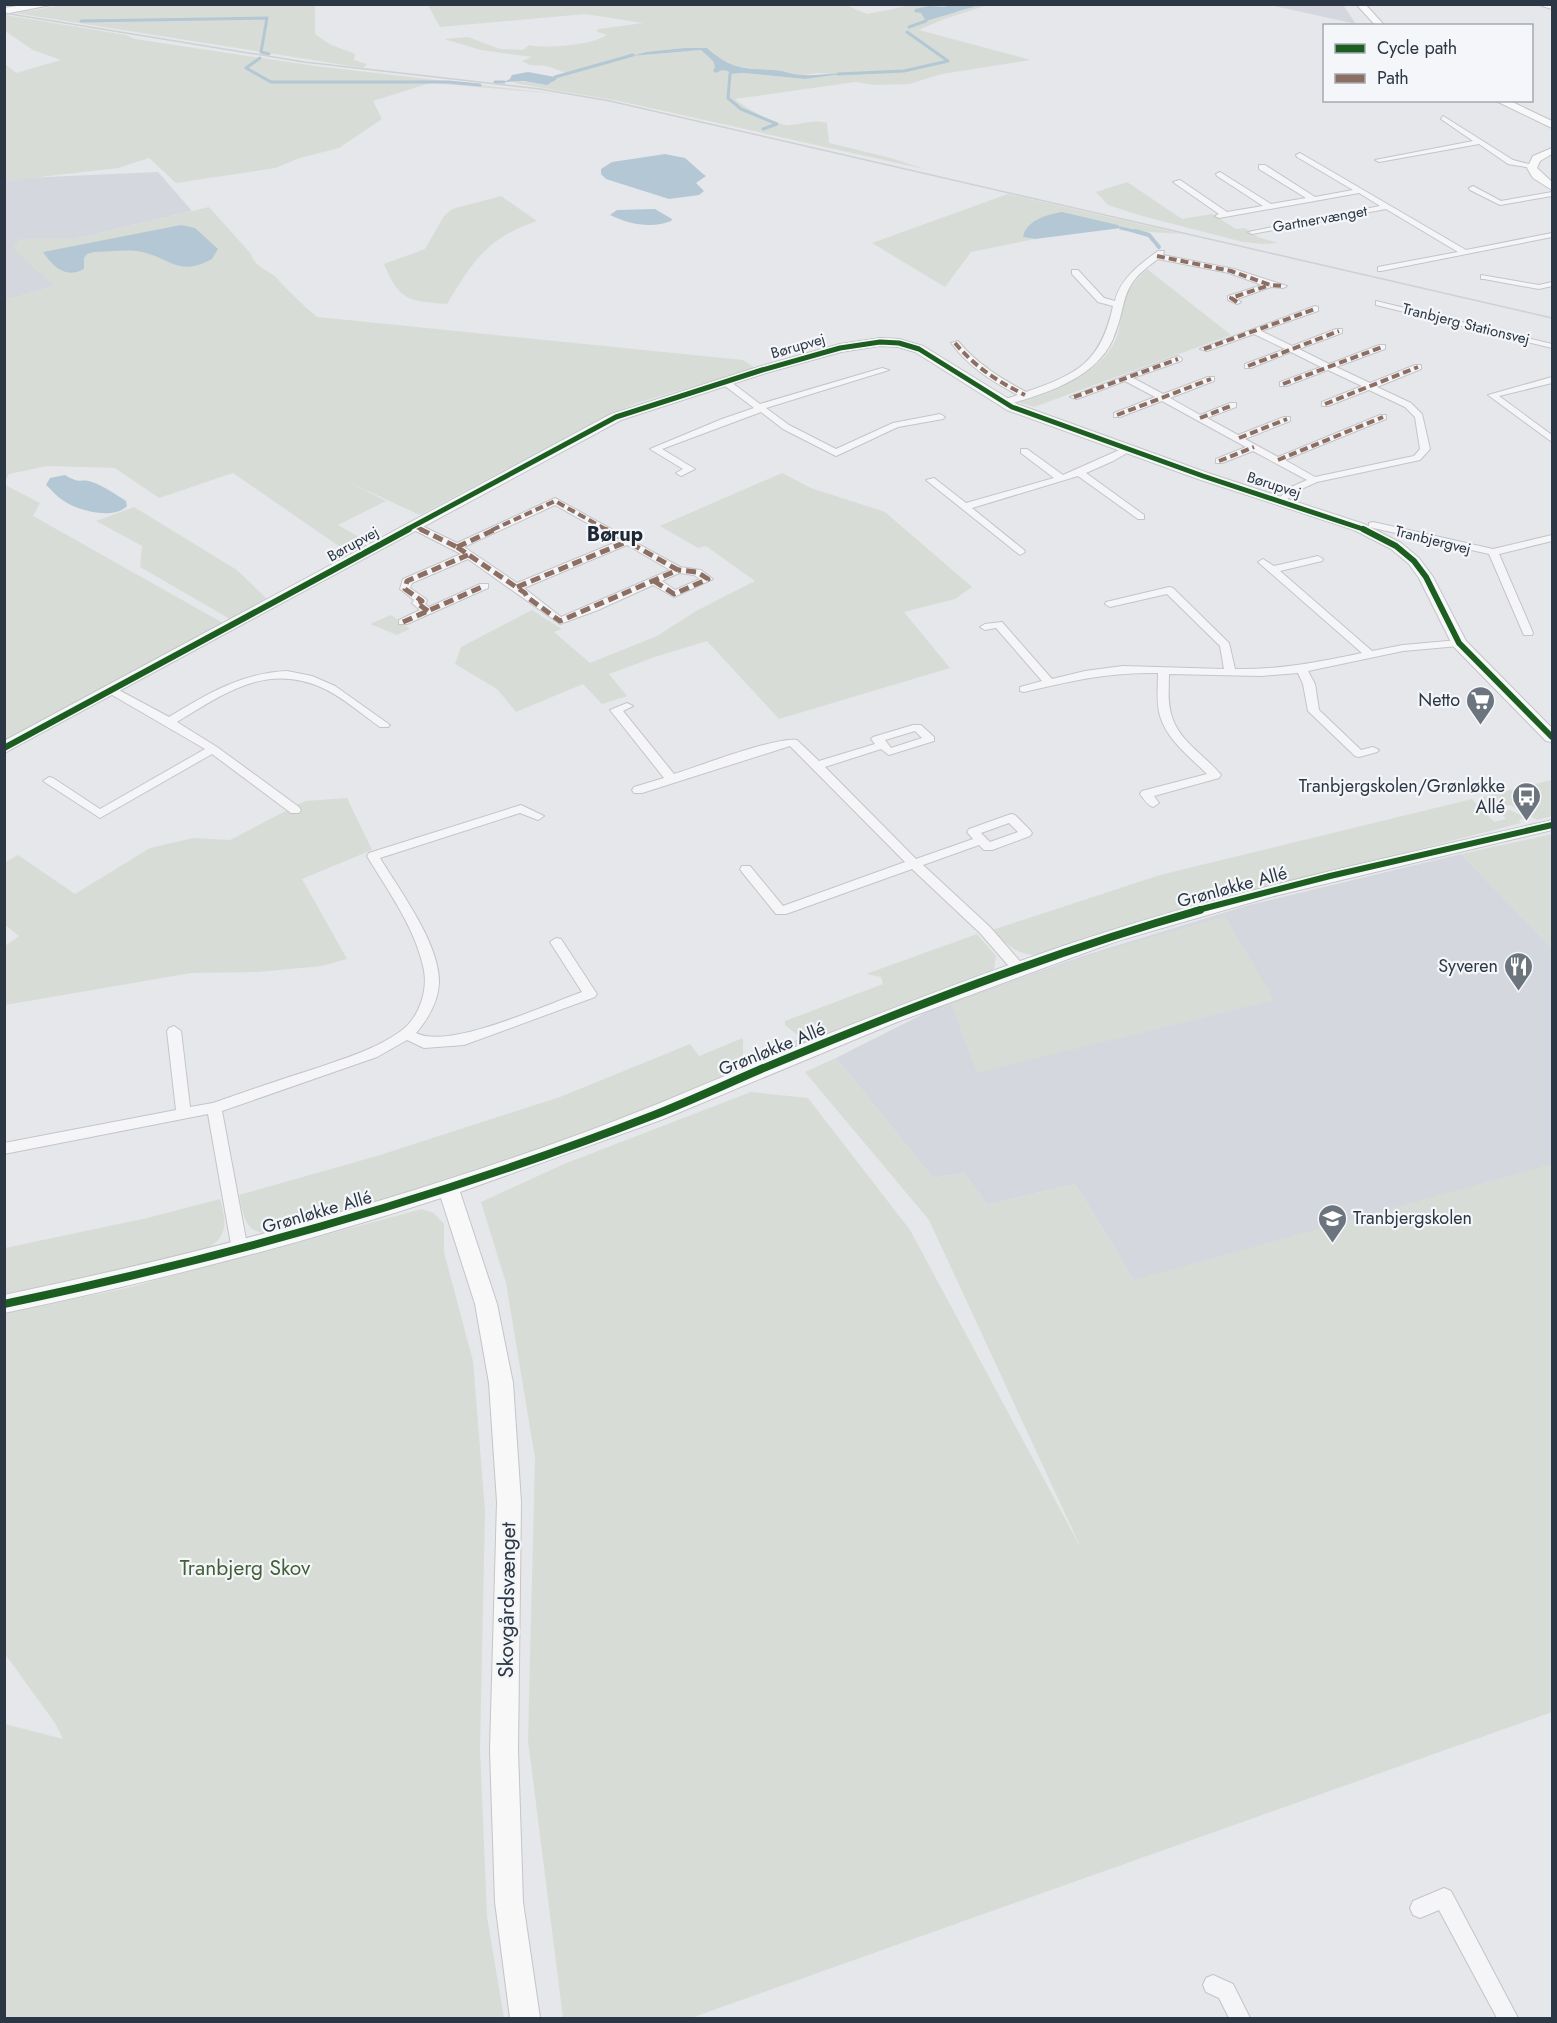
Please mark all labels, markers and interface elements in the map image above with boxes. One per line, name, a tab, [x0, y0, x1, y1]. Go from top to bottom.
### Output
legend	[1323, 24, 1533, 102]
text: Cycle path	[1377, 35, 1457, 61]
text: Path	[1377, 65, 1409, 91]
street label: Gartnervænget	[1271, 200, 1369, 238]
street label: Tranbjerg Stationsvej	[1400, 298, 1532, 350]
street label: Børupvej	[768, 328, 828, 364]
street label: Børupvej	[1244, 466, 1304, 504]
district label: Børup	[587, 520, 643, 549]
street label: Tranbjergvej	[1393, 520, 1473, 560]
street label: Børupvej	[323, 521, 383, 567]
supermarket icon: Netto	[1465, 684, 1497, 726]
place label: Netto	[1418, 687, 1460, 713]
place label: Tranbjergskolen/Grønløkke Allé	[1299, 773, 1505, 820]
bus stop icon: Tranbjergskolen/Grønløkke Allé	[1510, 780, 1542, 822]
street label: Grønløkke Allé	[1174, 860, 1290, 914]
restaurant icon: Syveren	[1503, 950, 1535, 992]
place label: Syveren	[1438, 953, 1498, 979]
street label: Grønløkke Allé	[715, 1016, 829, 1082]
street label: Grønløkke Allé	[259, 1184, 375, 1240]
school or university icon: Tranbjergskolen	[1316, 1202, 1348, 1244]
place label: Tranbjergskolen	[1353, 1205, 1472, 1231]
street label: Skovgårdsvænget	[491, 1522, 523, 1678]
park label: Tranbjerg Skov	[180, 1553, 311, 1583]

